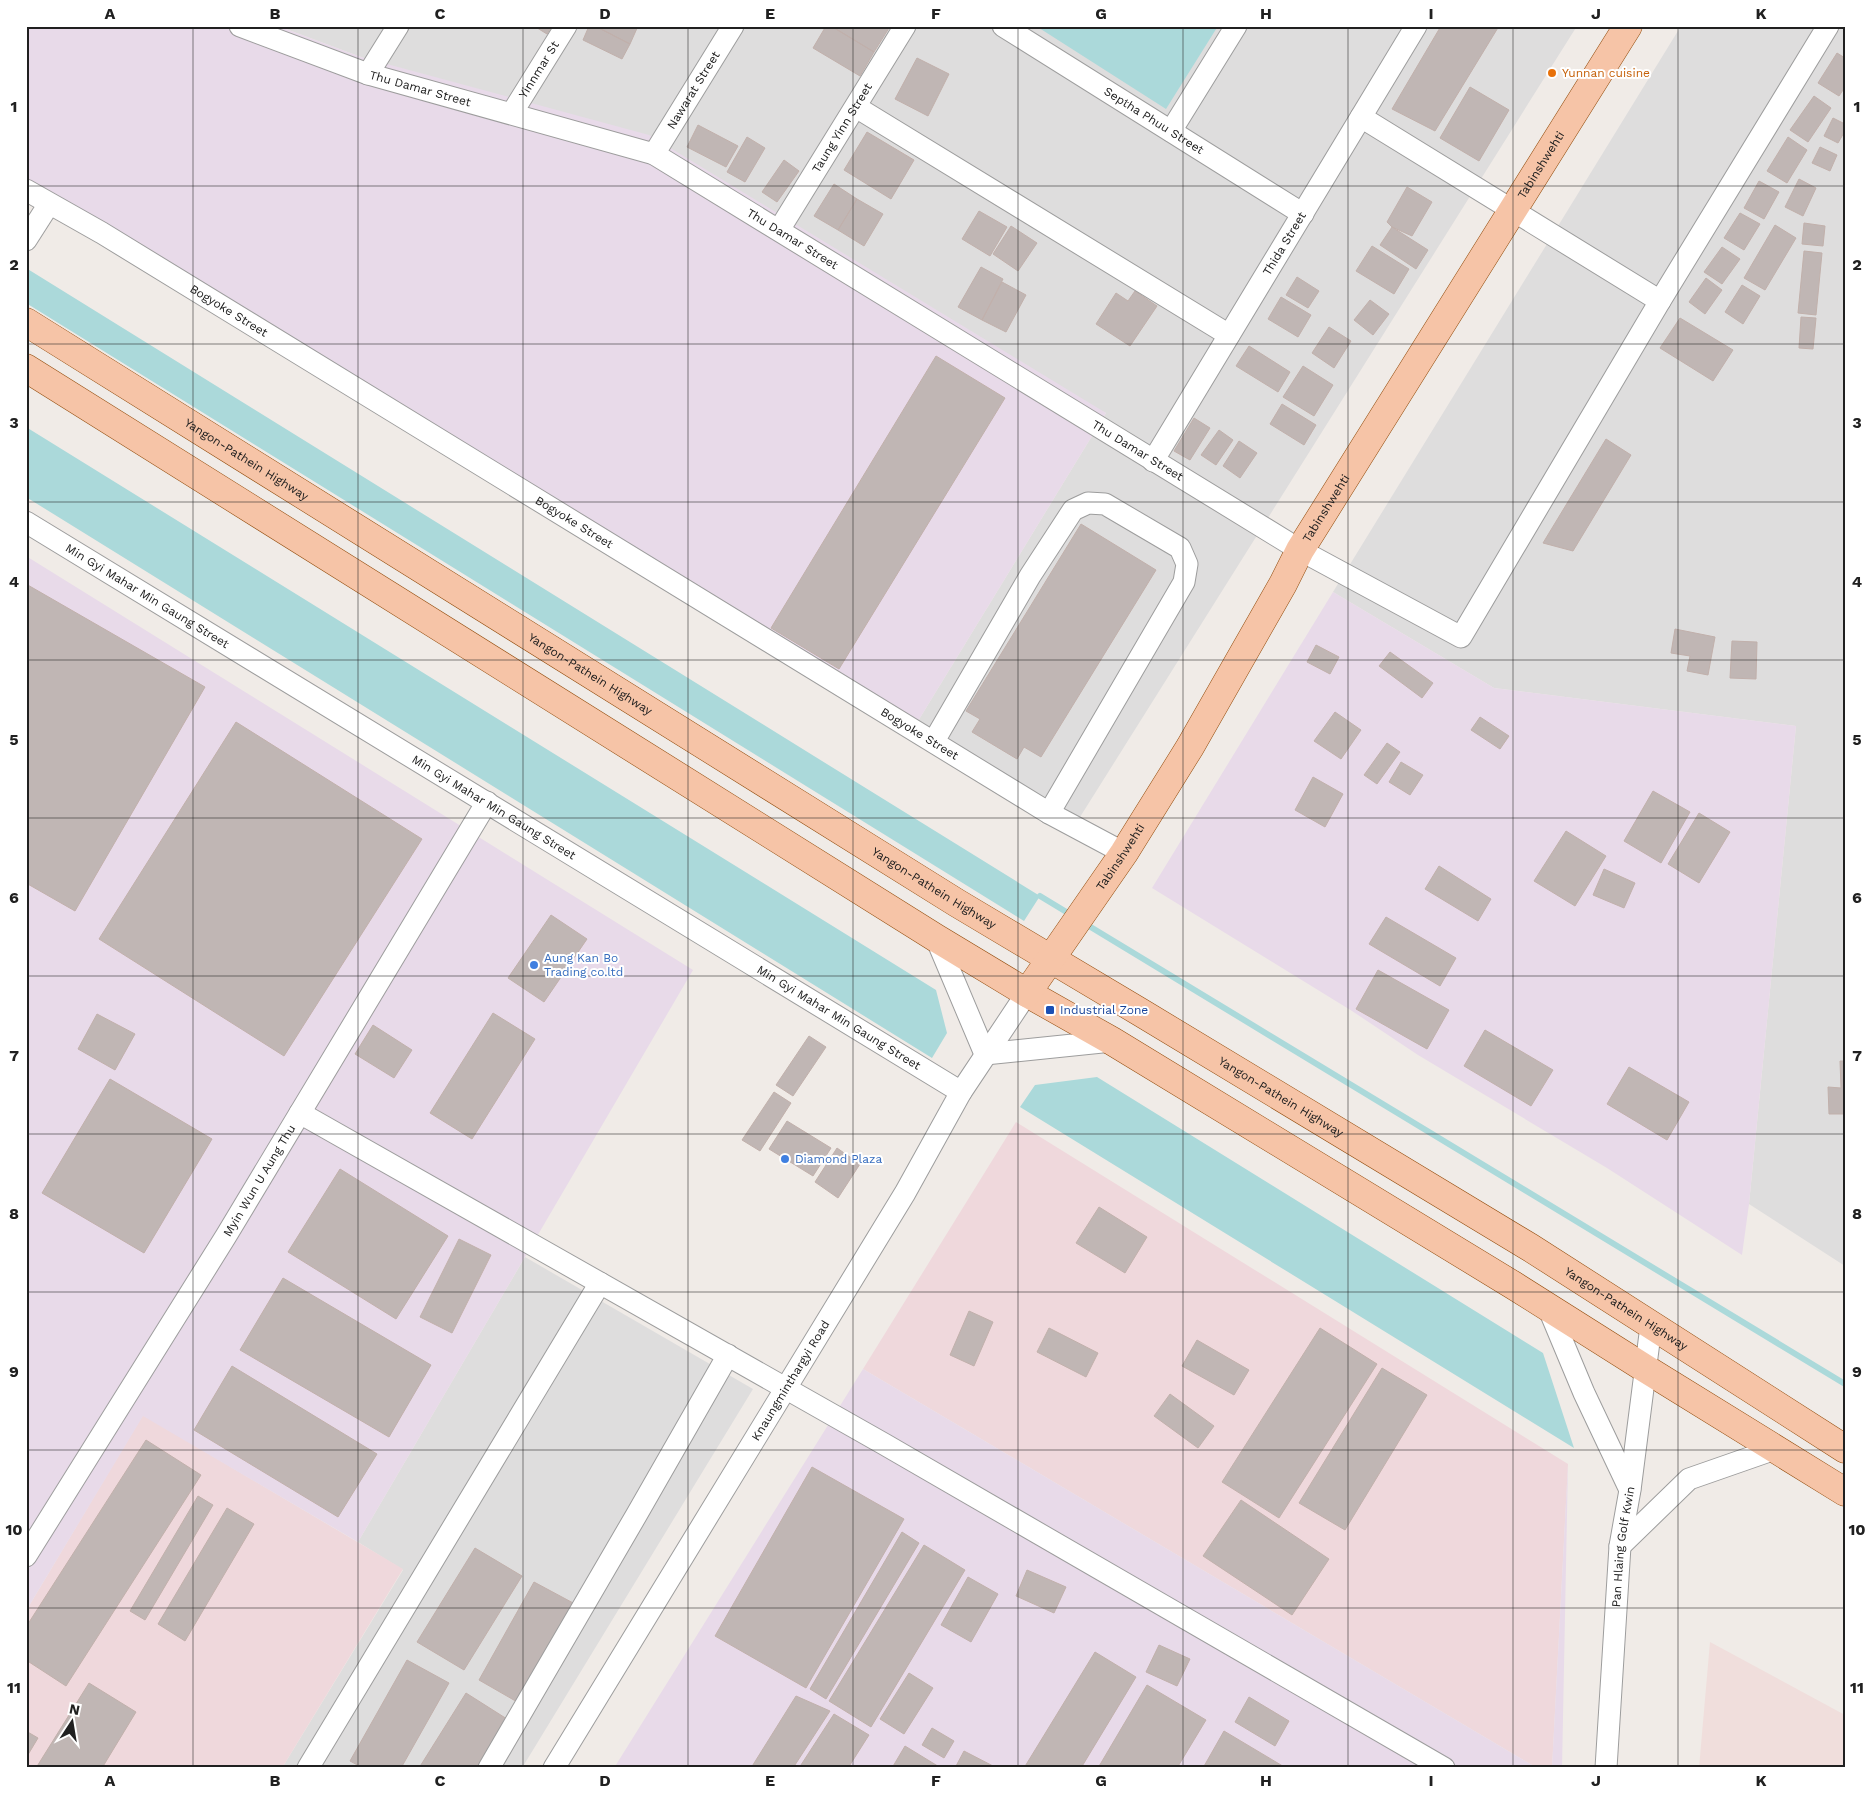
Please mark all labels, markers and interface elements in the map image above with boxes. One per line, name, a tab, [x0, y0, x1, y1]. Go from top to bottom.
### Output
text: A	[105, 4, 116, 23]
text: B	[270, 4, 281, 23]
text: C	[435, 4, 446, 23]
text: D	[599, 4, 611, 23]
text: E	[765, 4, 775, 23]
text: F	[931, 4, 941, 23]
text: G	[1095, 4, 1107, 23]
text: H	[1260, 4, 1272, 23]
text: I	[1428, 4, 1434, 23]
text: J	[1591, 4, 1601, 23]
text: K	[1755, 4, 1767, 23]
street label: Yinnmar St	[516, 39, 562, 101]
street label: Nawarat Street	[664, 49, 723, 132]
place label: Yunnan cuisine	[1562, 66, 1650, 80]
marker: Yunnan cuisine	[1546, 67, 1558, 79]
street label: Thu Damar Street	[368, 68, 473, 109]
street label: Taung Yinn Street	[809, 80, 875, 175]
street label: Septha Phuu Street	[1101, 84, 1206, 157]
text: 1	[11, 97, 17, 116]
text: 1	[1854, 97, 1860, 116]
street label: Tabinshwehti	[1515, 129, 1567, 201]
street label: Thu Damar Street	[744, 206, 841, 272]
street label: Thida Street	[1260, 209, 1309, 278]
text: 2	[9, 255, 19, 274]
text: 2	[1852, 255, 1862, 274]
street label: Bogyoke Street	[187, 282, 270, 340]
text: 3	[9, 413, 19, 432]
text: 3	[1852, 413, 1862, 432]
street label: Yangon-Pathein Highway	[182, 416, 312, 504]
street label: Thu Damar Street	[1089, 417, 1186, 484]
street label: Tabinshwehti	[1300, 472, 1352, 545]
street label: Bogyoke Street	[533, 493, 616, 551]
street label: Min Gyi Mahar Min Gaung Street	[63, 541, 232, 651]
text: 4	[9, 572, 19, 591]
text: 4	[1852, 572, 1862, 591]
street label: Yangon-Pathein Highway	[526, 630, 655, 718]
street label: Bogyoke Street	[878, 705, 961, 763]
text: 5	[9, 730, 19, 749]
text: 5	[1852, 730, 1862, 749]
street label: Min Gyi Mahar Min Gaung Street	[410, 752, 578, 862]
street label: Tabinshwehti	[1093, 821, 1147, 893]
street label: Yangon-Pathein Highway	[869, 845, 999, 932]
text: 6	[9, 888, 19, 907]
text: 6	[1852, 888, 1862, 907]
place label: Aung Kan Bo Trading co.ltd	[544, 951, 623, 979]
marker: Aung Kan Bo Trading co.ltd	[528, 959, 540, 971]
street label: Min Gyi Mahar Min Gaung Street	[755, 962, 923, 1073]
place label: Industrial Zone	[1060, 1003, 1148, 1017]
marker: Industrial Zone	[1044, 1004, 1056, 1016]
text: 7	[9, 1046, 19, 1065]
text: 7	[1852, 1046, 1862, 1065]
street label: Yangon-Pathein Highway	[1216, 1054, 1347, 1141]
street label: Myin Wun U Aung Thu	[220, 1122, 298, 1239]
place label: Diamond Plaza	[795, 1152, 882, 1166]
marker: Diamond Plaza	[779, 1153, 791, 1165]
text: 8	[9, 1204, 19, 1223]
text: 8	[1852, 1204, 1862, 1223]
street label: Yangon-Pathein Highway	[1562, 1264, 1691, 1354]
street label: Knaungminthargyi Road	[749, 1318, 833, 1443]
text: 9	[9, 1362, 19, 1381]
text: 9	[1852, 1362, 1862, 1381]
street label: Pan Hlaing Golf Kwin	[1609, 1485, 1638, 1608]
text: 10	[5, 1520, 23, 1539]
text: 10	[1848, 1520, 1866, 1539]
text: 11	[7, 1678, 21, 1697]
text: 11	[1850, 1678, 1864, 1697]
north arrow	[48, 1696, 98, 1746]
text: N	[68, 1700, 81, 1718]
text: A	[105, 1771, 116, 1790]
text: B	[270, 1771, 281, 1790]
text: C	[435, 1771, 446, 1790]
text: D	[599, 1771, 611, 1790]
text: E	[765, 1771, 775, 1790]
text: F	[931, 1771, 941, 1790]
text: G	[1095, 1771, 1107, 1790]
text: H	[1260, 1771, 1272, 1790]
text: I	[1428, 1771, 1434, 1790]
text: J	[1591, 1771, 1601, 1790]
text: K	[1755, 1771, 1767, 1790]

